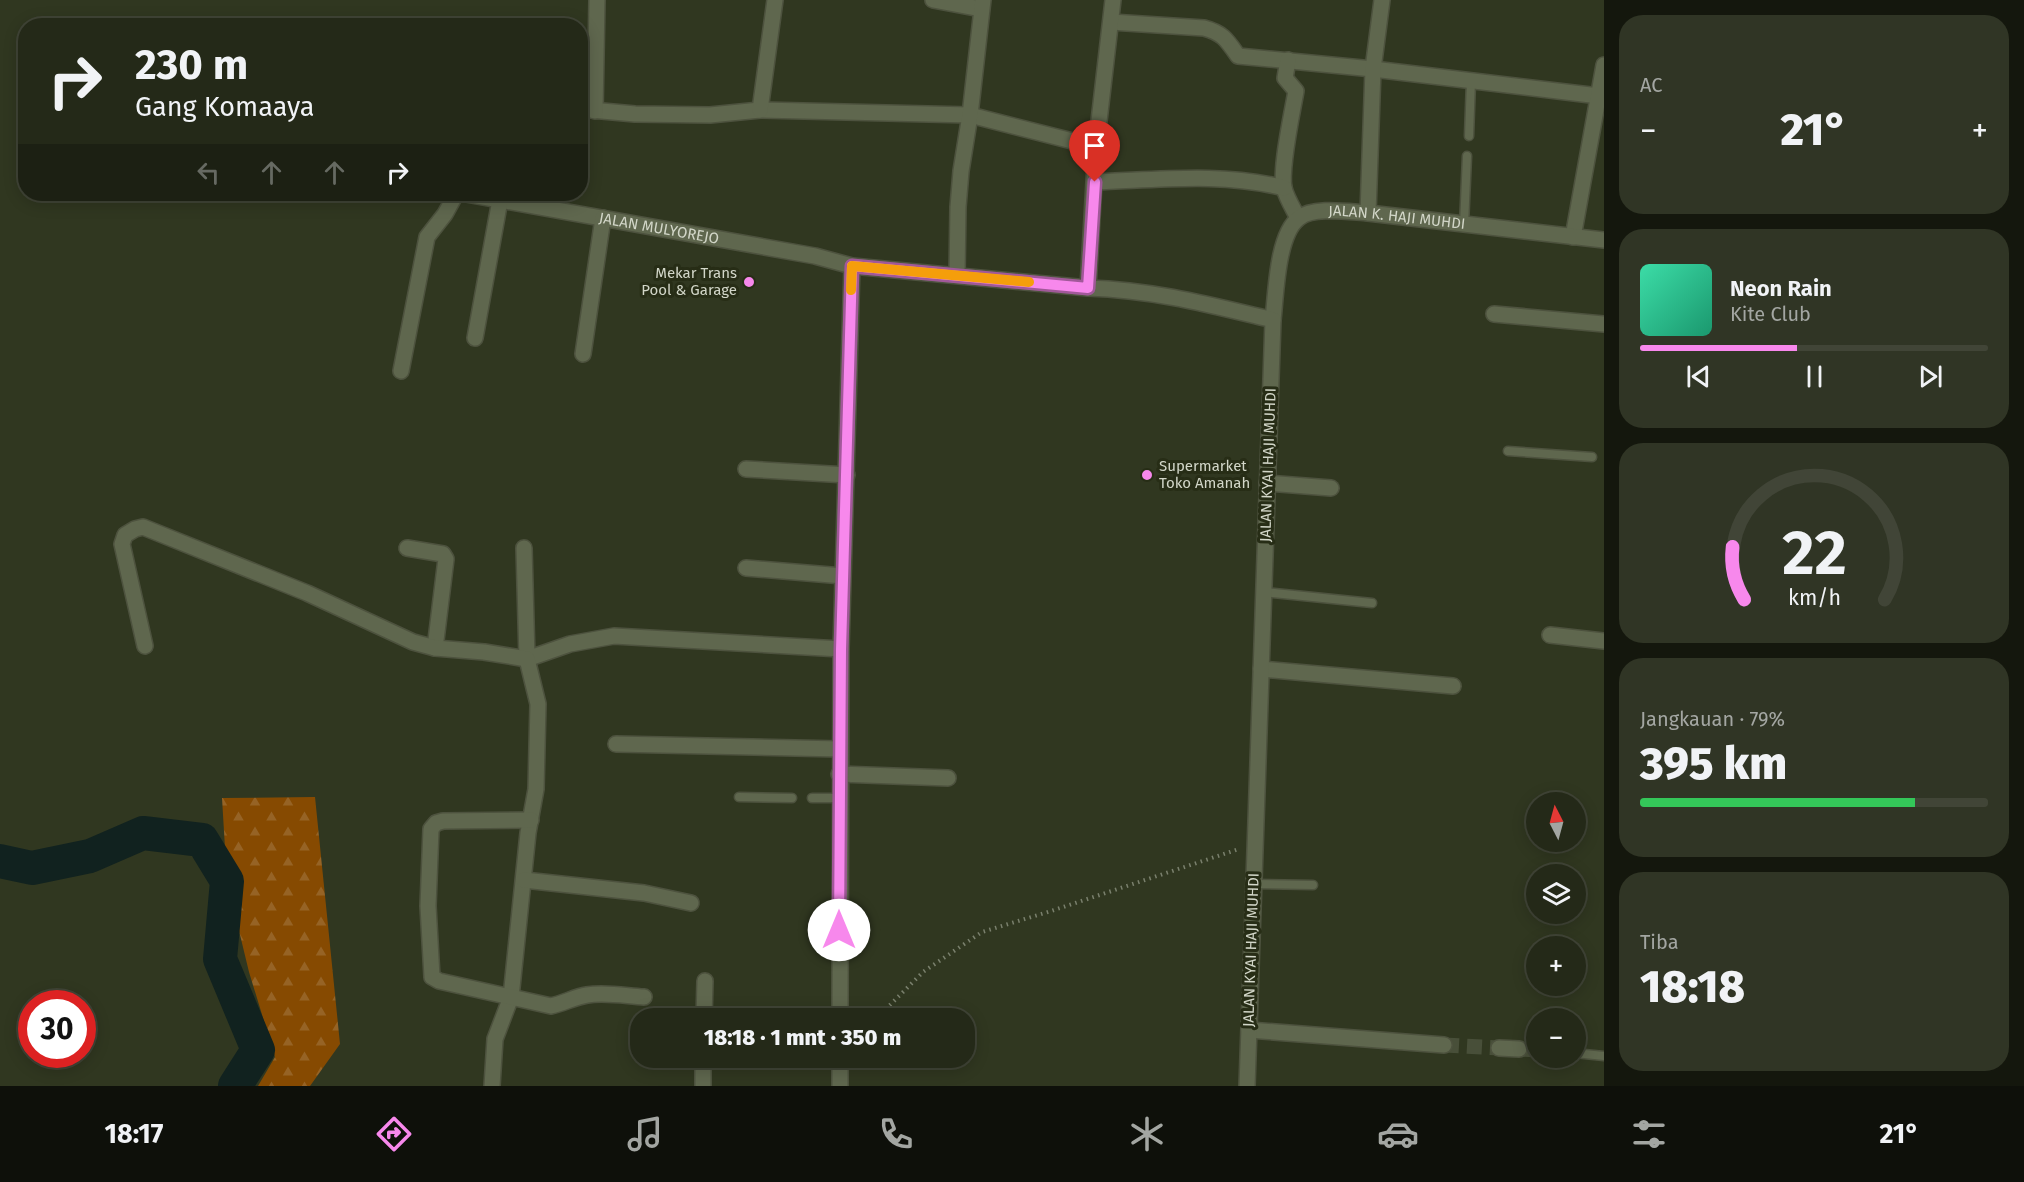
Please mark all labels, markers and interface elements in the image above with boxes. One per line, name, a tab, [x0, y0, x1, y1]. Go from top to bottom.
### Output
text: 230 m	[135, 40, 248, 90]
icon: right	[36, 42, 114, 120]
text: AC	[1640, 73, 1662, 97]
text: Gang Komaaya	[135, 91, 315, 123]
text: 21°	[1780, 103, 1848, 157]
text: −	[1640, 111, 1657, 151]
text: +	[1972, 111, 1988, 151]
pin	[1069, 120, 1120, 182]
icon: arrive	[1078, 129, 1111, 162]
icon: left	[192, 156, 225, 189]
icon: ahead	[255, 156, 288, 189]
icon: ahead	[318, 156, 351, 189]
icon: right	[381, 156, 414, 189]
street label: JALAN K. HAJI MUHDI	[1328, 202, 1466, 233]
street label: JALAN MULYOREJO	[598, 209, 720, 248]
place label: Mekar Trans Pool & Garage	[641, 264, 737, 299]
marker: Mekar Trans Pool & Garage	[742, 275, 756, 289]
text: Neon Rain	[1730, 275, 1832, 302]
text: Kite Club	[1730, 302, 1811, 326]
icon: previous	[1682, 360, 1715, 393]
icon: pause	[1798, 360, 1831, 393]
icon: next	[1914, 360, 1947, 393]
street label: JALAN KYAI HAJI MUHDI	[1256, 387, 1280, 543]
place label: Supermarket Toko Amanah	[1159, 457, 1250, 492]
marker: Supermarket Toko Amanah	[1140, 468, 1154, 482]
text: 22	[1782, 516, 1846, 591]
text: km/h	[1787, 585, 1841, 611]
text: Jangkauan · 79%	[1640, 707, 1785, 731]
text: 395 km	[1640, 737, 1787, 791]
north arrow	[1526, 792, 1586, 852]
map controls	[1526, 792, 1586, 1068]
button: layers	[1526, 864, 1586, 924]
street label: JALAN KYAI HAJI MUHDI	[1239, 872, 1263, 1028]
position arrow	[807, 898, 871, 962]
text: Tiba	[1640, 930, 1679, 954]
button: +	[1526, 936, 1586, 996]
text: 18:18	[1640, 960, 1745, 1014]
speed limit sign: 30	[18, 990, 96, 1068]
button: −	[1526, 1008, 1586, 1068]
text: 18:18 · 1 mnt · 350 m	[704, 1024, 901, 1051]
icon: directions	[373, 1113, 415, 1155]
icon: music	[624, 1113, 666, 1155]
icon: phone	[875, 1113, 917, 1155]
icon: climate	[1126, 1113, 1168, 1155]
icon: car	[1377, 1113, 1419, 1155]
icon: filters	[1628, 1113, 1670, 1155]
text: 18:17	[105, 1118, 164, 1150]
text: 21°	[1879, 1118, 1919, 1150]

